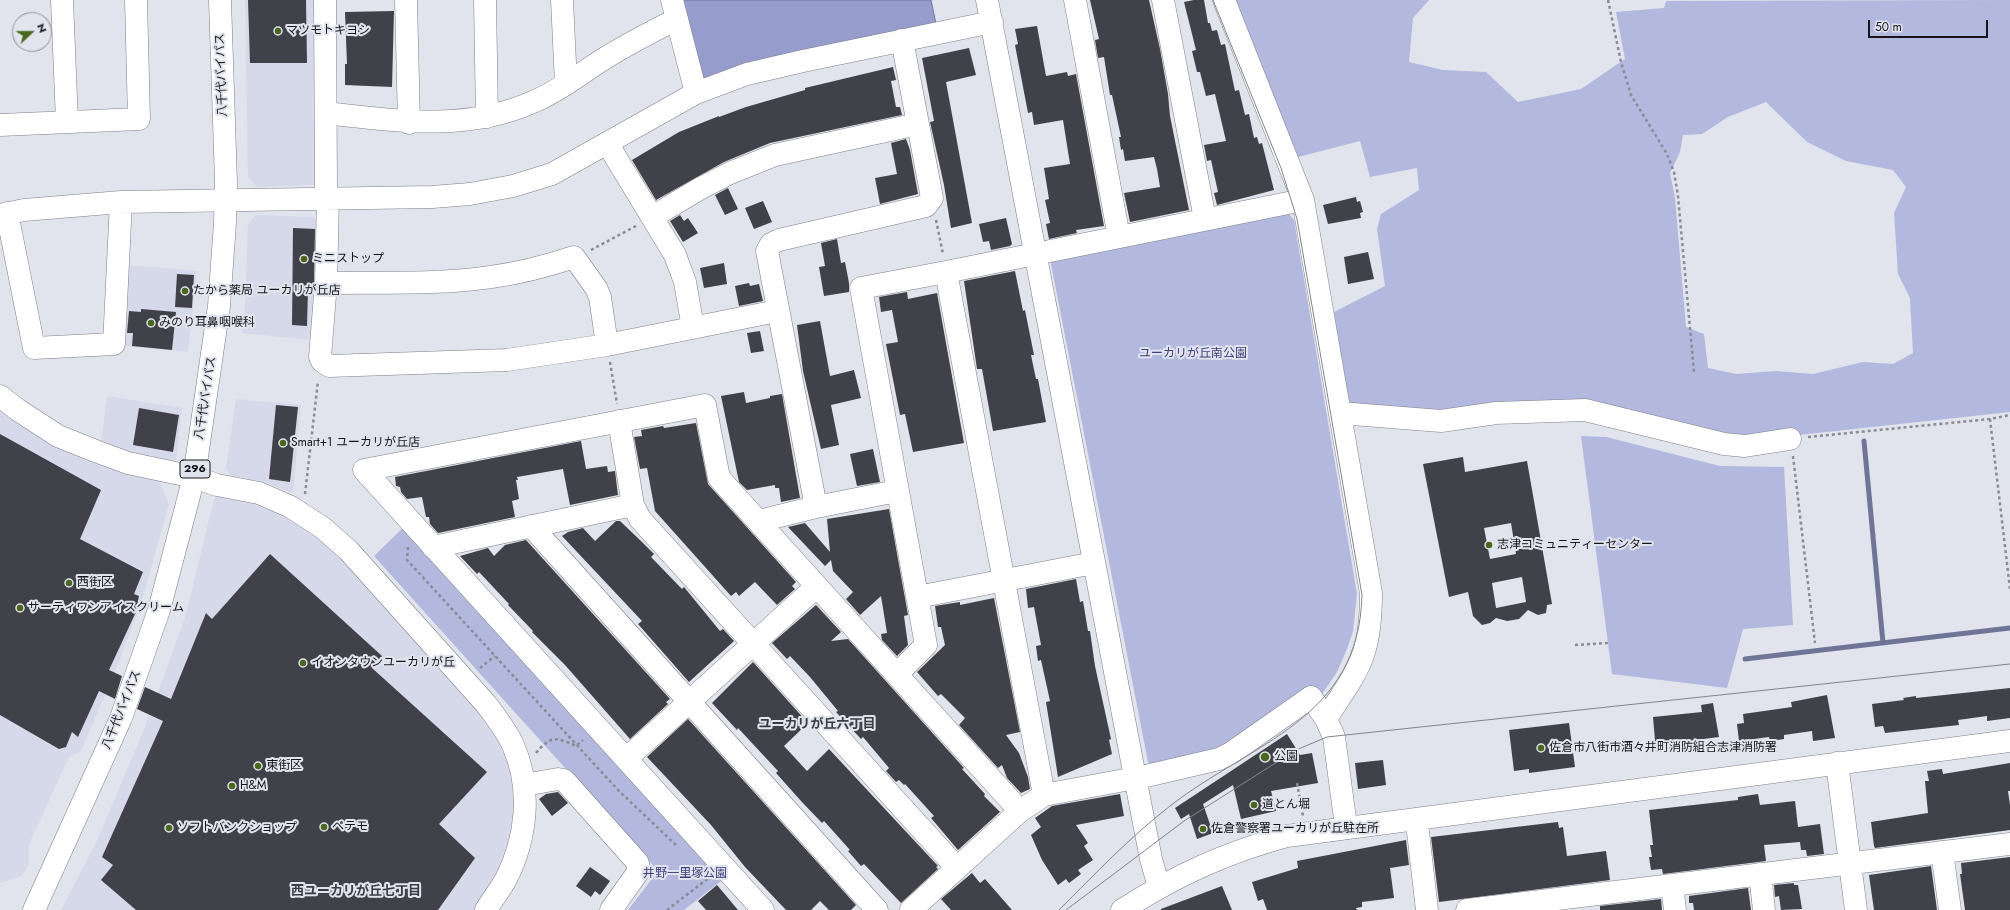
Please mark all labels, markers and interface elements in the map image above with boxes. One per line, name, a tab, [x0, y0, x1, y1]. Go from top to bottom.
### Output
north arrow	[12, 12, 52, 52]
scale bar	[1870, 12, 1990, 38]
text: 50 m	[1875, 18, 1902, 36]
text: N	[33, 21, 51, 35]
place label: マツモトキヨシ	[286, 24, 370, 38]
marker: マツモトキヨシ	[273, 26, 283, 36]
street label: 八千代バイパス	[213, 33, 231, 117]
place label: ミニストップ	[312, 252, 384, 266]
marker: ミニストップ	[299, 254, 309, 264]
place label: たから薬局 ユーカリが丘店	[193, 284, 341, 298]
marker: たから薬局 ユーカリが丘店	[180, 286, 190, 296]
place label: みのり耳鼻咽喉科	[159, 316, 255, 330]
marker: みのり耳鼻咽喉科	[146, 318, 156, 328]
park label: ユーカリが丘南公園	[1139, 347, 1247, 361]
street label: 八千代バイパス	[192, 355, 220, 441]
place label: Smart+1 ユーカリが丘店	[291, 436, 420, 450]
marker: Smart+1 ユーカリが丘店	[278, 438, 288, 448]
road number: 296	[180, 460, 210, 478]
place label: 志津コミュニティーセンター	[1497, 538, 1653, 552]
marker: 志津コミュニティーセンター	[1484, 540, 1494, 550]
place label: 西街区	[77, 576, 113, 590]
marker: 西街区	[64, 578, 74, 588]
place label: サーティワンアイスクリーム	[28, 601, 184, 615]
marker: サーティワンアイスクリーム	[15, 603, 25, 613]
place label: イオンタウンユーカリが丘	[311, 656, 455, 670]
marker: イオンタウンユーカリが丘	[298, 658, 308, 668]
street label: 八千代バイパス	[100, 668, 144, 752]
district label: ユーカリが丘六丁目	[759, 717, 875, 733]
place label: 佐倉市八街市酒々井町消防組合志津消防署	[1549, 741, 1777, 755]
marker: 佐倉市八街市酒々井町消防組合志津消防署	[1536, 743, 1546, 753]
place label: 公園	[1274, 750, 1298, 764]
marker: 公園	[1259, 751, 1271, 763]
place label: 東街区	[266, 759, 302, 773]
marker: 東街区	[253, 761, 263, 771]
place label: H&M	[240, 779, 266, 793]
marker: H&M	[227, 781, 237, 791]
place label: 道とん堀	[1262, 798, 1310, 812]
marker: 道とん堀	[1249, 800, 1259, 810]
place label: ペテモ	[332, 820, 368, 834]
place label: ソフトバンクショップ	[177, 821, 297, 835]
marker: ペテモ	[319, 822, 329, 832]
place label: 佐倉警察署ユーカリが丘駐在所	[1211, 822, 1379, 836]
marker: ソフトバンクショップ	[164, 823, 174, 833]
marker: 佐倉警察署ユーカリが丘駐在所	[1198, 824, 1208, 834]
park label: 井野一里塚公園	[643, 867, 727, 881]
district label: 西ユーカリが丘七丁目	[291, 884, 421, 900]

